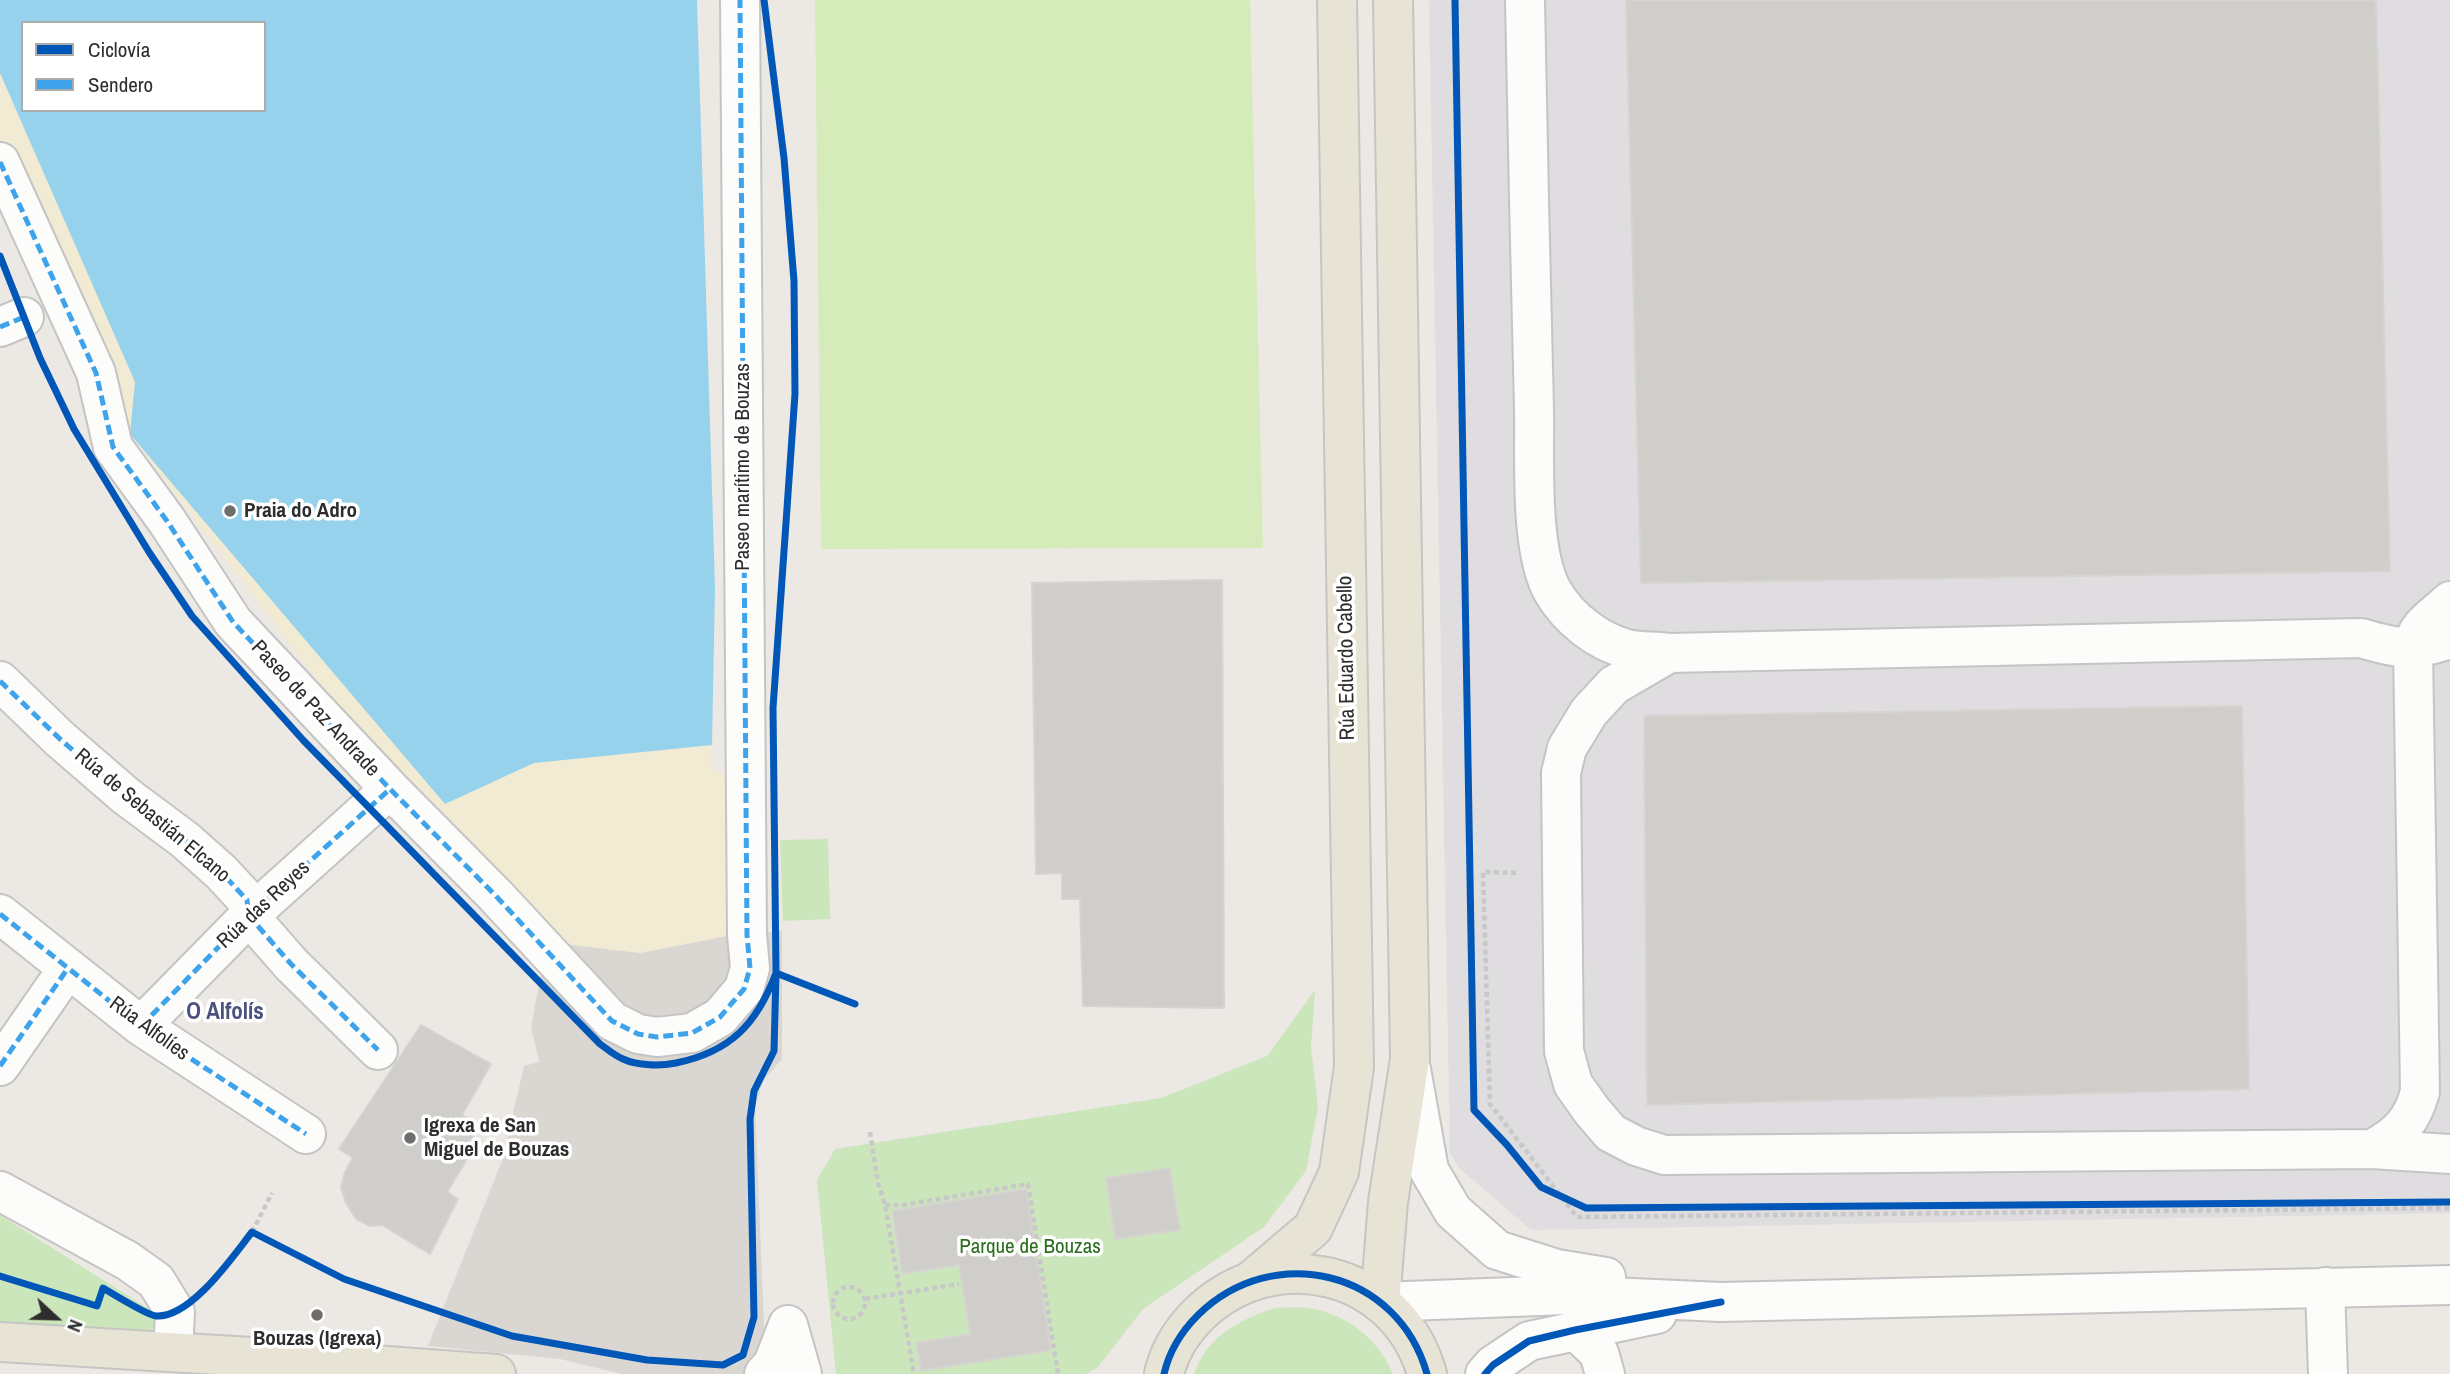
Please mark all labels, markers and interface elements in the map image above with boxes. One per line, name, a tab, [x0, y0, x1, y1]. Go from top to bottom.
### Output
legend	[21, 21, 266, 112]
text: Ciclovía	[88, 35, 150, 64]
text: Sendero	[88, 70, 153, 99]
street label: Paseo marítimo de Bouzas	[730, 363, 756, 571]
place label: Praia do Adro	[244, 498, 357, 524]
marker: Praia do Adro	[222, 503, 238, 519]
street label: Rúa Eduardo Cabello	[1333, 575, 1361, 741]
street label: Paseo de Paz Andrade	[245, 636, 385, 782]
street label: Rúa de Sebastián Elcano	[69, 744, 235, 888]
street label: Rúa das Reyes	[212, 856, 316, 954]
street label: Rúa Alfolíes	[104, 992, 194, 1066]
district label: O Alfolís	[186, 999, 264, 1027]
place label: Igrexa de San Miguel de Bouzas	[424, 1113, 569, 1163]
marker: Igrexa de San Miguel de Bouzas	[402, 1130, 418, 1146]
park label: Parque de Bouzas	[959, 1234, 1101, 1260]
north arrow	[21, 1283, 91, 1353]
marker: Bouzas (Igrexa)	[309, 1307, 325, 1323]
text: N	[61, 1316, 90, 1336]
place label: Bouzas (Igrexa)	[253, 1326, 381, 1352]

